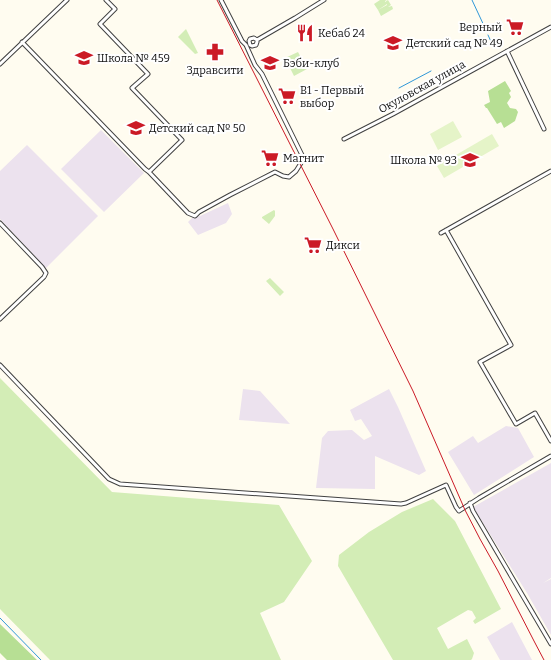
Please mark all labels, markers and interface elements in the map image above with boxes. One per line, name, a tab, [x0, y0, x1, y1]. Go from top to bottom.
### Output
supermarket icon: Верный	[505, 17, 525, 37]
place label: Верный	[459, 21, 502, 34]
restaurant icon: Кебаб 24	[295, 23, 315, 43]
place label: Кебаб 24	[318, 27, 365, 40]
school or university icon: Детский сад № 49	[383, 33, 403, 53]
place label: Детский сад № 49	[406, 37, 503, 50]
pharmacy icon: Здравсити	[205, 42, 225, 62]
school or university icon: Школа № 459	[74, 48, 94, 68]
place label: Школа № 459	[97, 52, 170, 65]
school or university icon: Бэби-клуб	[260, 53, 280, 73]
place label: Бэби-клуб	[283, 57, 339, 70]
street label: Окуловская улица	[376, 58, 468, 116]
place label: Здравсити	[187, 64, 243, 77]
place label: В1 - Первый выбор	[300, 84, 364, 110]
supermarket icon: В1 - Первый выбор	[277, 86, 297, 106]
school or university icon: Детский сад № 50	[126, 118, 146, 138]
place label: Детский сад № 50	[149, 122, 246, 135]
supermarket icon: Магнит	[260, 148, 280, 168]
school or university icon: Школа № 93	[460, 150, 480, 170]
place label: Магнит	[283, 152, 324, 165]
place label: Школа № 93	[390, 154, 457, 167]
supermarket icon: Дикси	[303, 235, 323, 255]
place label: Дикси	[326, 239, 360, 252]

